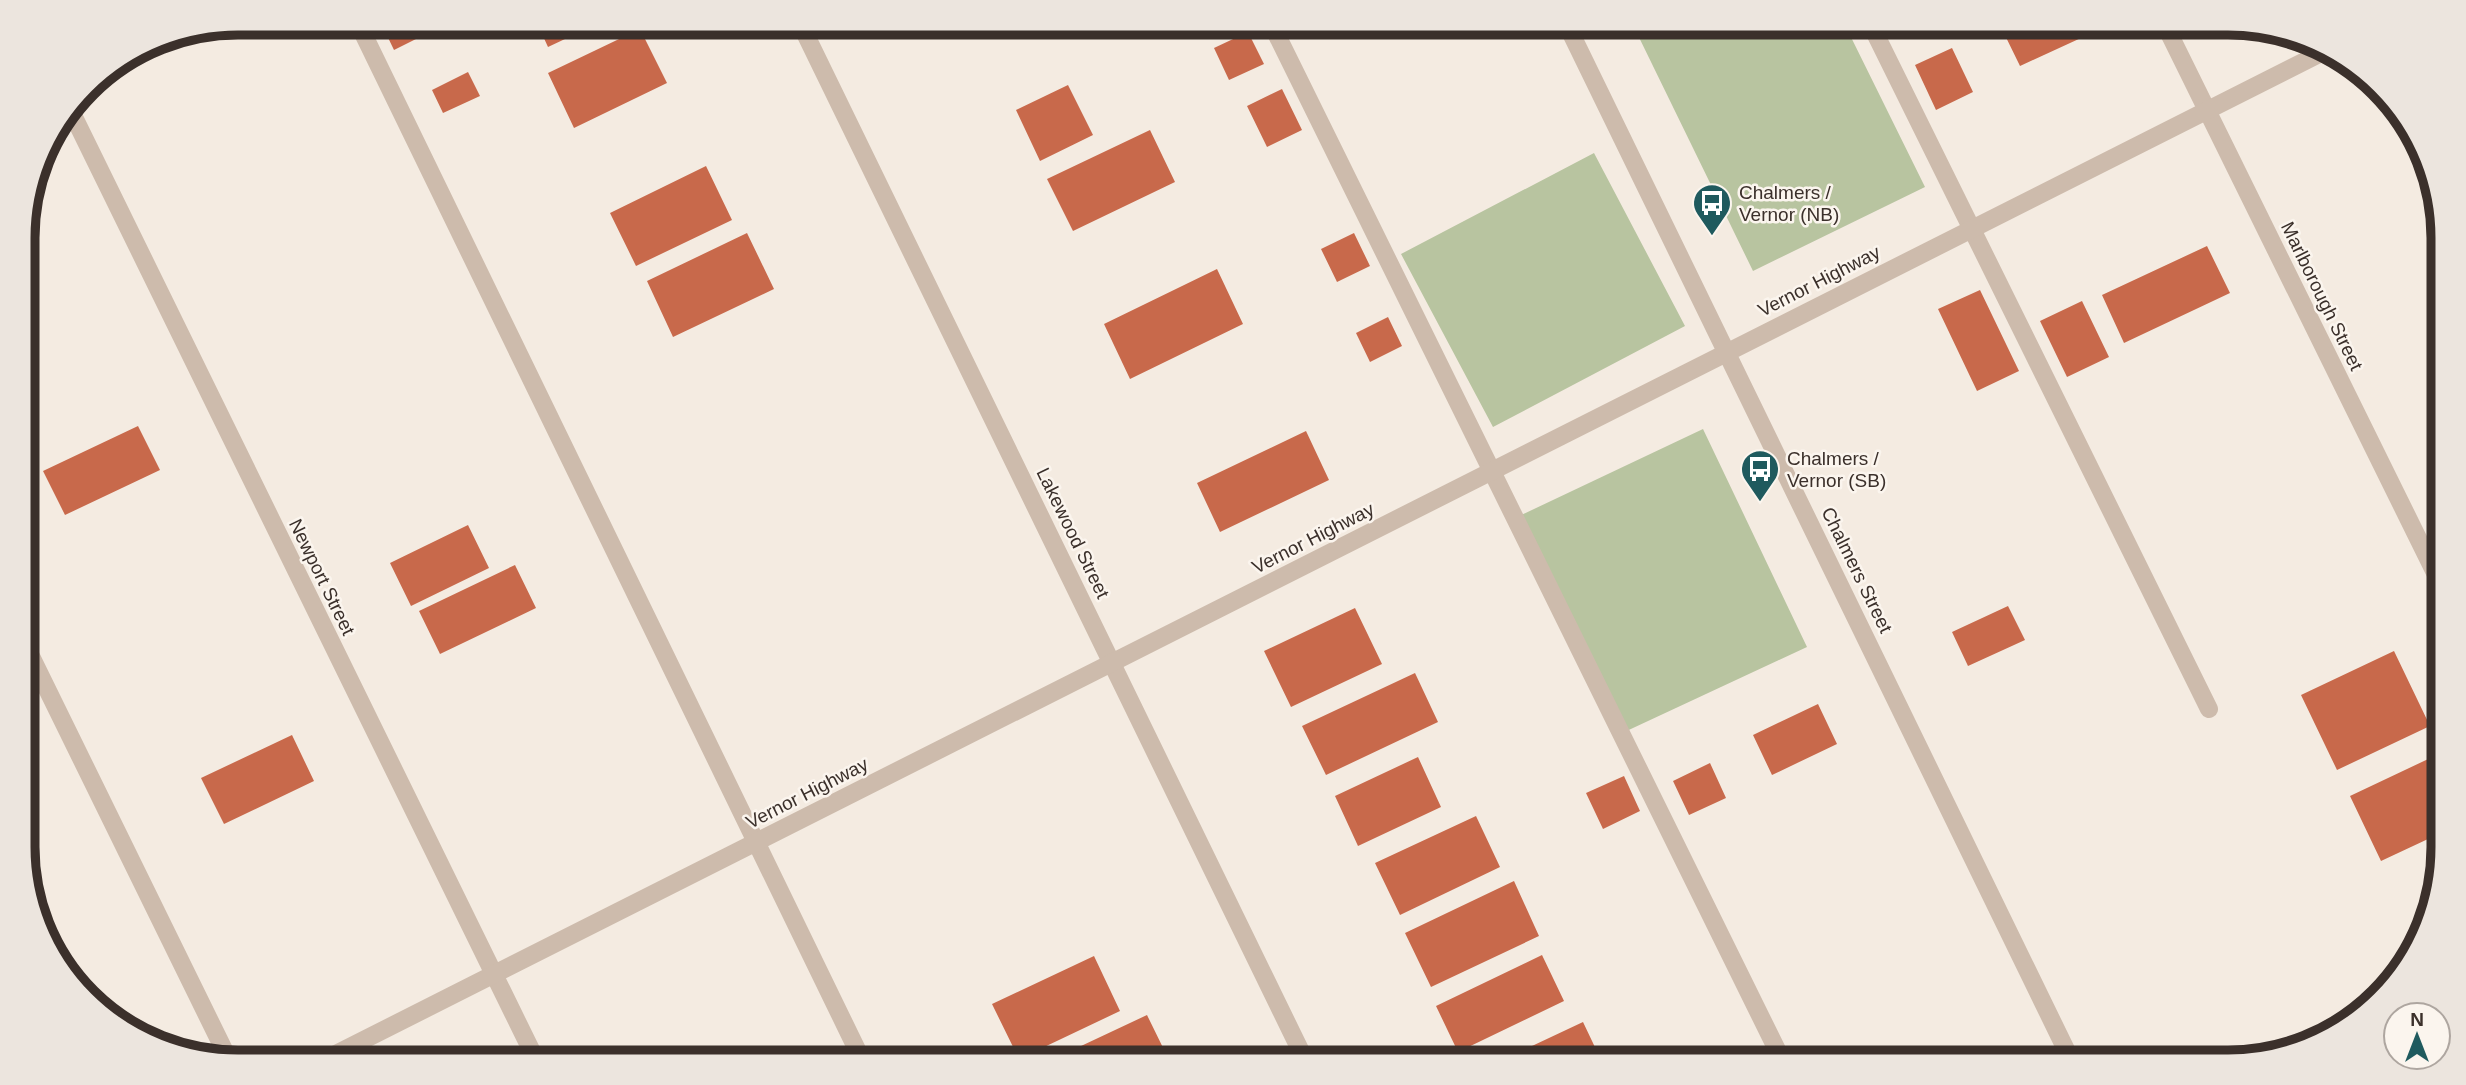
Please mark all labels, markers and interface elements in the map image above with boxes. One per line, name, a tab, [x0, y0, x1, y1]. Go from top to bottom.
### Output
bus stop icon: Chalmers / Vernor (NB)	[1691, 182, 1733, 237]
place label: Chalmers / Vernor (NB)	[1739, 182, 1839, 225]
street label: Marlborough Street	[2277, 218, 2367, 374]
street label: Vernor Highway	[1754, 241, 1884, 321]
bus stop icon: Chalmers / Vernor (SB)	[1739, 448, 1781, 503]
place label: Chalmers / Vernor (SB)	[1787, 448, 1886, 491]
street label: Lakewood Street	[1032, 464, 1114, 602]
street label: Vernor Highway	[1248, 498, 1378, 578]
street label: Chalmers Street	[1817, 504, 1897, 637]
street label: Newport Street	[285, 515, 360, 639]
street label: Vernor Highway	[742, 753, 872, 833]
north arrow	[2382, 1001, 2452, 1071]
text: N	[2410, 1009, 2424, 1030]

